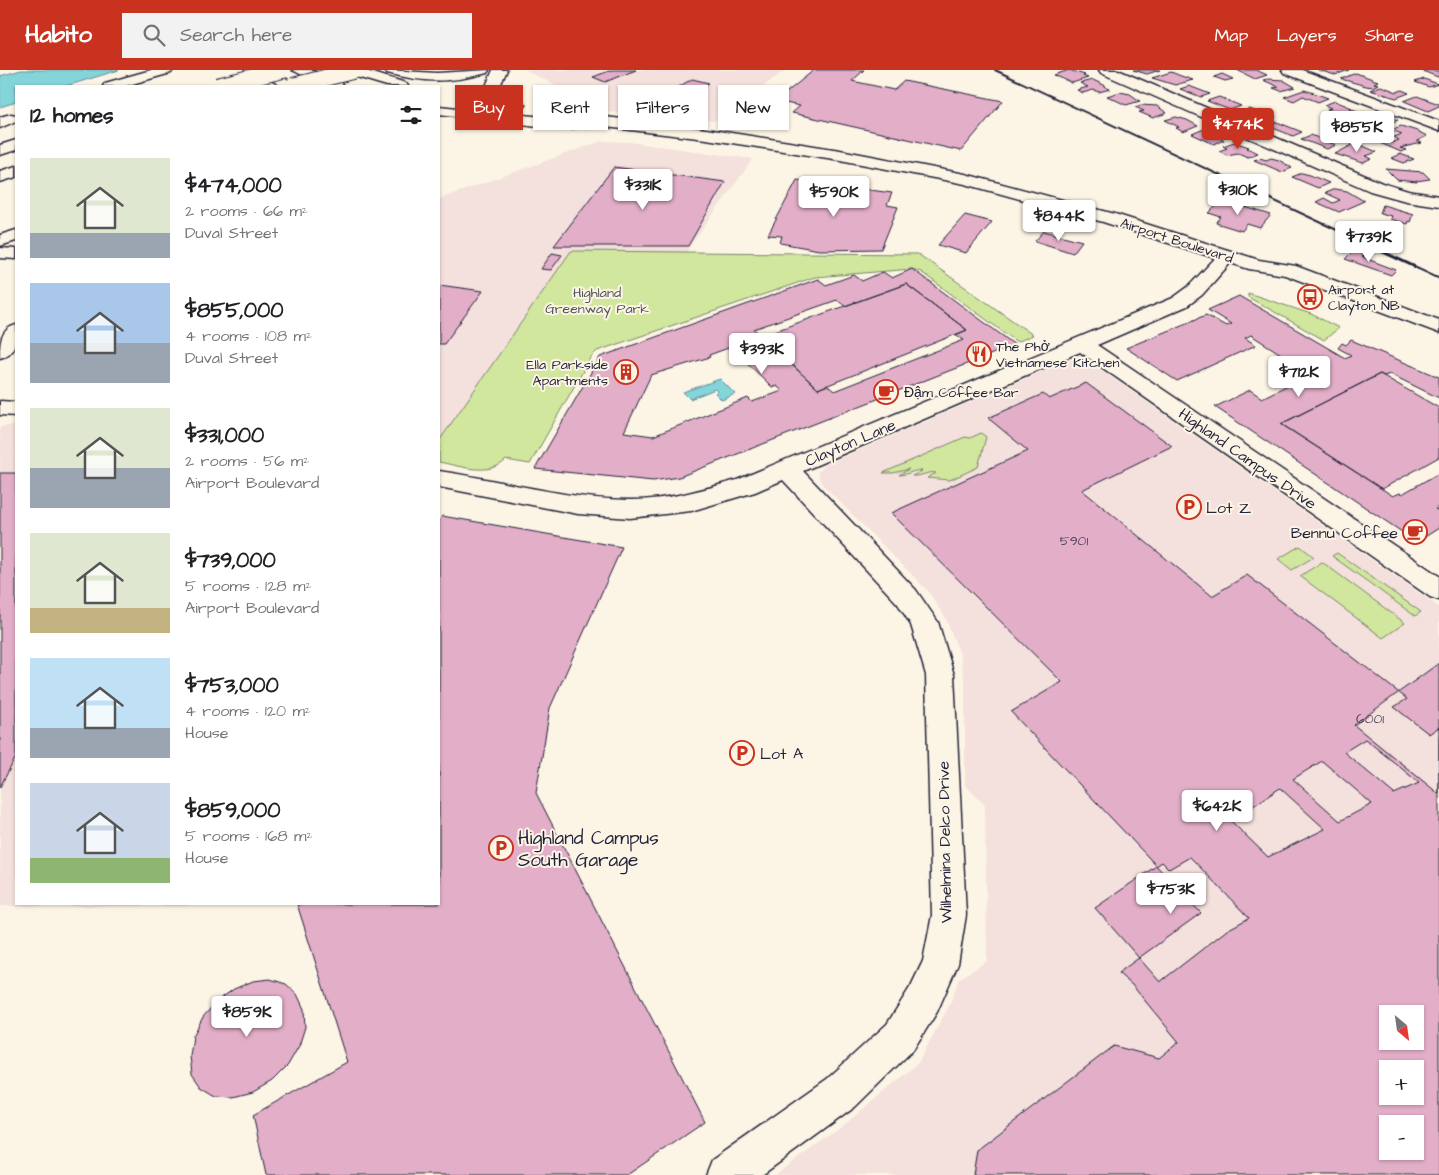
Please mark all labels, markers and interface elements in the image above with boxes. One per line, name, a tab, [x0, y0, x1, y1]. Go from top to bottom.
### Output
search box	[122, 13, 472, 58]
text: Habito	[25, 18, 92, 52]
icon: search	[140, 21, 168, 49]
text: Search here	[180, 22, 292, 49]
text: Map	[1214, 23, 1248, 48]
text: Layers	[1276, 23, 1337, 48]
text: Share	[1365, 23, 1414, 48]
chip: Buy	[455, 85, 523, 130]
chip: Rent	[533, 85, 608, 130]
chip: Filters	[618, 85, 708, 130]
chip: New	[718, 85, 789, 130]
text: 12 homes	[30, 101, 114, 130]
icon: filters	[397, 101, 425, 129]
pin: $474K	[1203, 108, 1273, 150]
pin: $855K	[1322, 111, 1392, 153]
text: $474K	[1213, 113, 1263, 135]
text: $855K	[1331, 116, 1383, 138]
pin: $331K	[608, 168, 678, 211]
text: $474,000	[185, 171, 282, 200]
text: $331K	[625, 174, 661, 196]
pin: $310K	[1203, 174, 1273, 216]
pin: $590K	[799, 176, 869, 218]
icon: home	[70, 178, 130, 238]
text: $310K	[1219, 179, 1257, 201]
text: $590K	[809, 181, 859, 203]
text: 2 rooms · 66 m²	[185, 200, 308, 222]
pin: $844K	[1024, 200, 1094, 242]
text: $844K	[1034, 205, 1084, 227]
street label: Airport Boulevard	[1118, 213, 1236, 269]
pin: $739K	[1334, 220, 1404, 263]
text: Duval Street	[185, 222, 278, 244]
text: $739K	[1346, 226, 1392, 248]
place label: Airport at Clayton NB	[1328, 280, 1400, 316]
park label: Highland Greenway Park	[545, 283, 649, 319]
bus stop icon: Airport at Clayton NB	[1297, 284, 1323, 310]
text: $855,000	[185, 296, 284, 325]
icon: home	[70, 303, 130, 363]
text: 4 rooms · 108 m²	[185, 325, 312, 347]
pin: $393K	[727, 332, 797, 375]
place label: The Phở Vietnamese Kitchen	[996, 337, 1120, 373]
text: $393K	[740, 338, 784, 360]
restaurant icon: The Phở Vietnamese Kitchen	[966, 341, 992, 367]
text: Duval Street	[185, 347, 278, 369]
place label: Ella Parkside Apartments	[526, 355, 608, 391]
pin: $712K	[1264, 356, 1334, 398]
building icon: Ella Parkside Apartments	[613, 359, 639, 385]
text: $712K	[1279, 361, 1319, 383]
cafe icon: Đậm Coffee Bar	[873, 379, 899, 405]
place label: Đậm Coffee Bar	[904, 383, 1019, 403]
street label: Highland Campus Drive	[1174, 403, 1321, 516]
street label: Clayton Lane	[802, 414, 900, 473]
text: $331,000	[185, 421, 264, 450]
icon: home	[70, 428, 130, 488]
text: 2 rooms · 56 m²	[185, 450, 309, 472]
text: Airport Boulevard	[185, 472, 319, 494]
parking icon: Lot Z	[1176, 494, 1202, 520]
place label: Lot Z	[1206, 497, 1252, 519]
cafe icon: Bennu Coffee	[1402, 519, 1428, 545]
place label: Bennu Coffee	[1291, 522, 1398, 544]
house number: 5901	[1060, 531, 1088, 551]
text: $739,000	[185, 546, 276, 575]
icon: home	[70, 553, 130, 613]
text: 5 rooms · 128 m²	[185, 575, 312, 597]
text: Airport Boulevard	[185, 597, 319, 619]
text: $753,000	[185, 671, 279, 700]
icon: home	[70, 678, 130, 738]
text: 4 rooms · 120 m²	[185, 700, 311, 722]
house number: 6001	[1356, 709, 1384, 729]
text: House	[185, 722, 229, 744]
parking icon: Lot A	[729, 740, 755, 766]
place label: Lot A	[760, 743, 803, 765]
street label: Wilhelmina Delco Drive	[933, 760, 957, 923]
pin: $642K	[1182, 790, 1252, 832]
text: $642K	[1193, 795, 1241, 817]
text: $859,000	[185, 796, 281, 825]
icon: home	[70, 803, 130, 863]
text: 5 rooms · 168 m²	[185, 825, 312, 847]
place label: Highland Campus South Garage	[518, 825, 659, 875]
parking icon: Highland Campus South Garage	[488, 835, 514, 861]
text: House	[185, 847, 229, 869]
pin: $753K	[1136, 872, 1206, 915]
text: $753K	[1147, 878, 1195, 900]
pin: $859K	[212, 996, 282, 1038]
text: $859K	[222, 1001, 272, 1023]
north arrow	[1379, 1005, 1424, 1050]
map controls	[1379, 1005, 1424, 1160]
button: +	[1379, 1060, 1424, 1105]
button: −	[1379, 1115, 1424, 1160]

